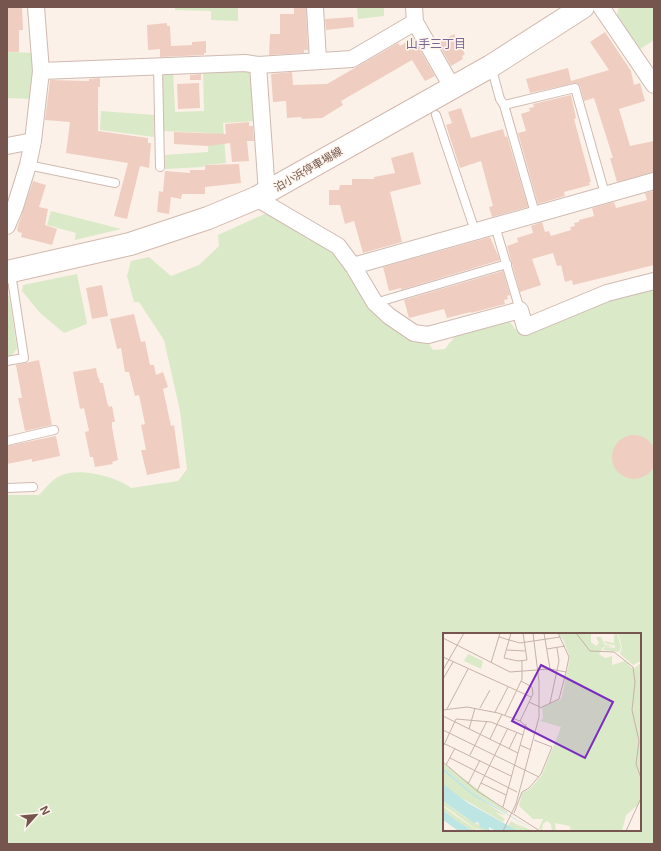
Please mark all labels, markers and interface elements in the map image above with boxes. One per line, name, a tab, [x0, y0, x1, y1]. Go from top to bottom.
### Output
district label: 山手三丁目	[406, 36, 466, 51]
street label: 泊小浜停車場線	[271, 144, 345, 194]
inset map	[443, 633, 641, 831]
north arrow	[16, 795, 56, 835]
text: N	[37, 804, 53, 817]

